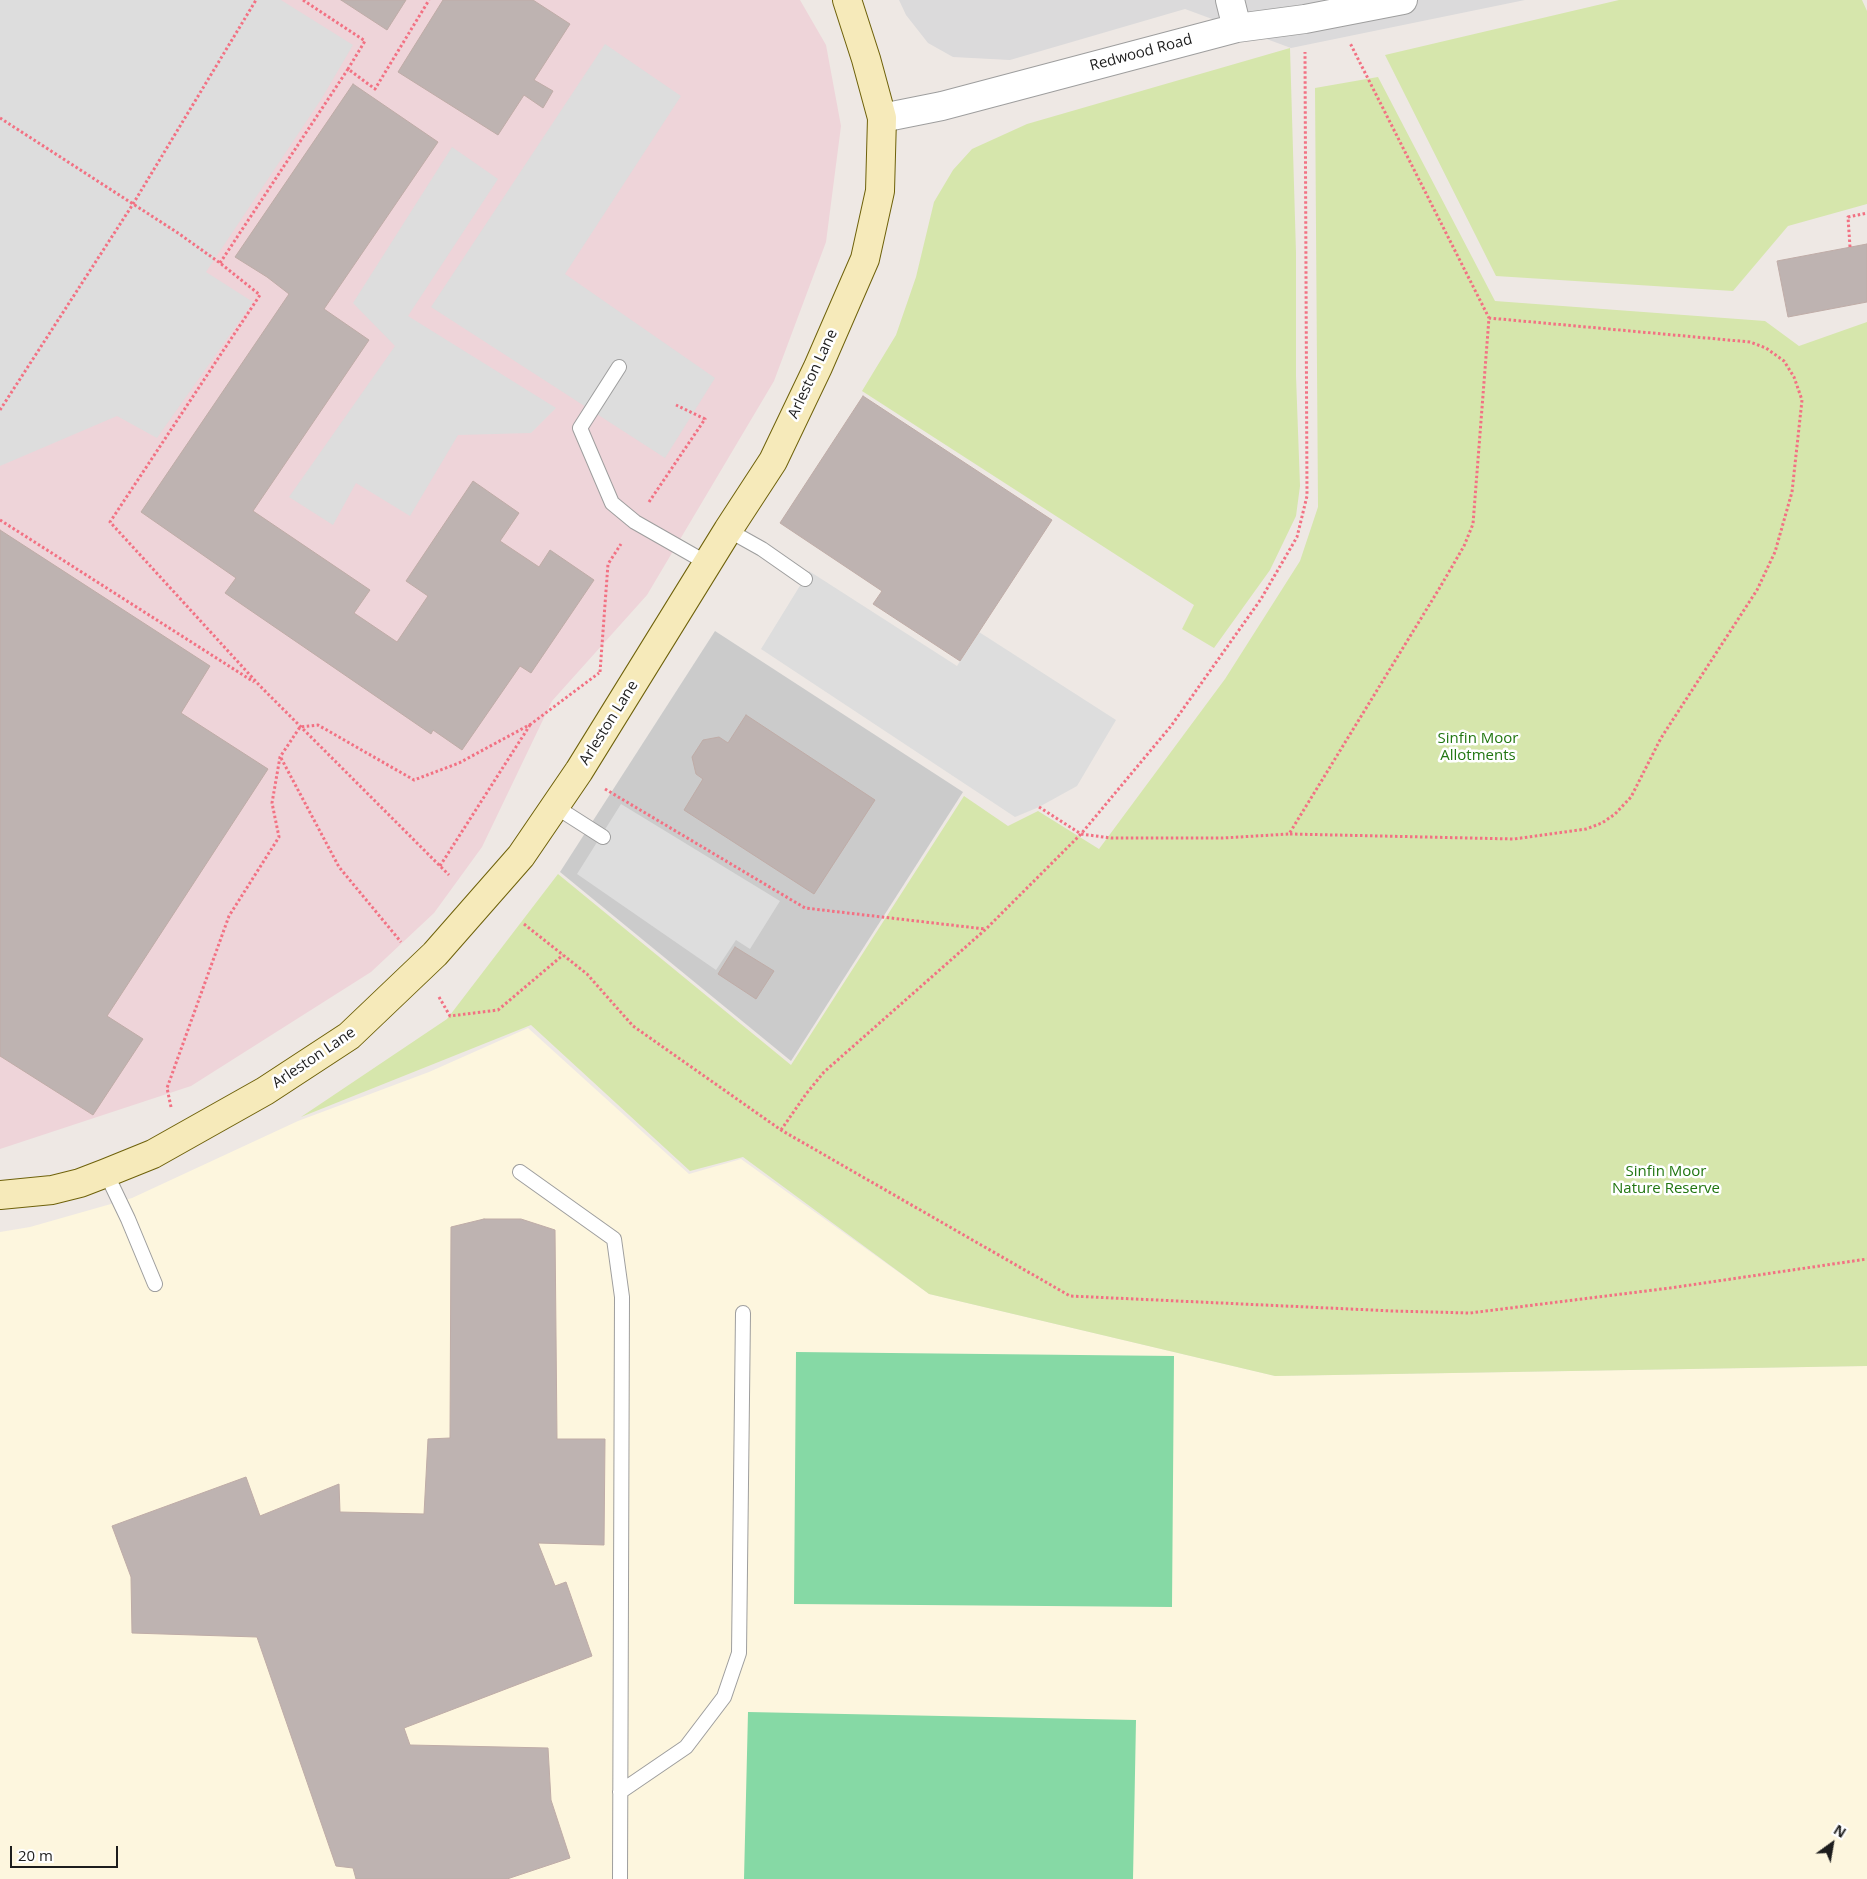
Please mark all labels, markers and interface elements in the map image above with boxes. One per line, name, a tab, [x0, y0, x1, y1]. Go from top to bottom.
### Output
street label: Redwood Road	[1088, 31, 1194, 75]
street label: Arleston Lane	[785, 327, 841, 421]
street label: Arleston Lane	[576, 677, 642, 769]
park label: Sinfin Moor Allotments	[1438, 730, 1518, 765]
street label: Arleston Lane	[269, 1024, 359, 1092]
park label: Sinfin Moor Nature Reserve	[1612, 1163, 1720, 1198]
north arrow	[1807, 1819, 1857, 1869]
text: N	[1830, 1820, 1850, 1842]
scale bar	[12, 1836, 120, 1868]
text: 20 m	[18, 1845, 53, 1865]

